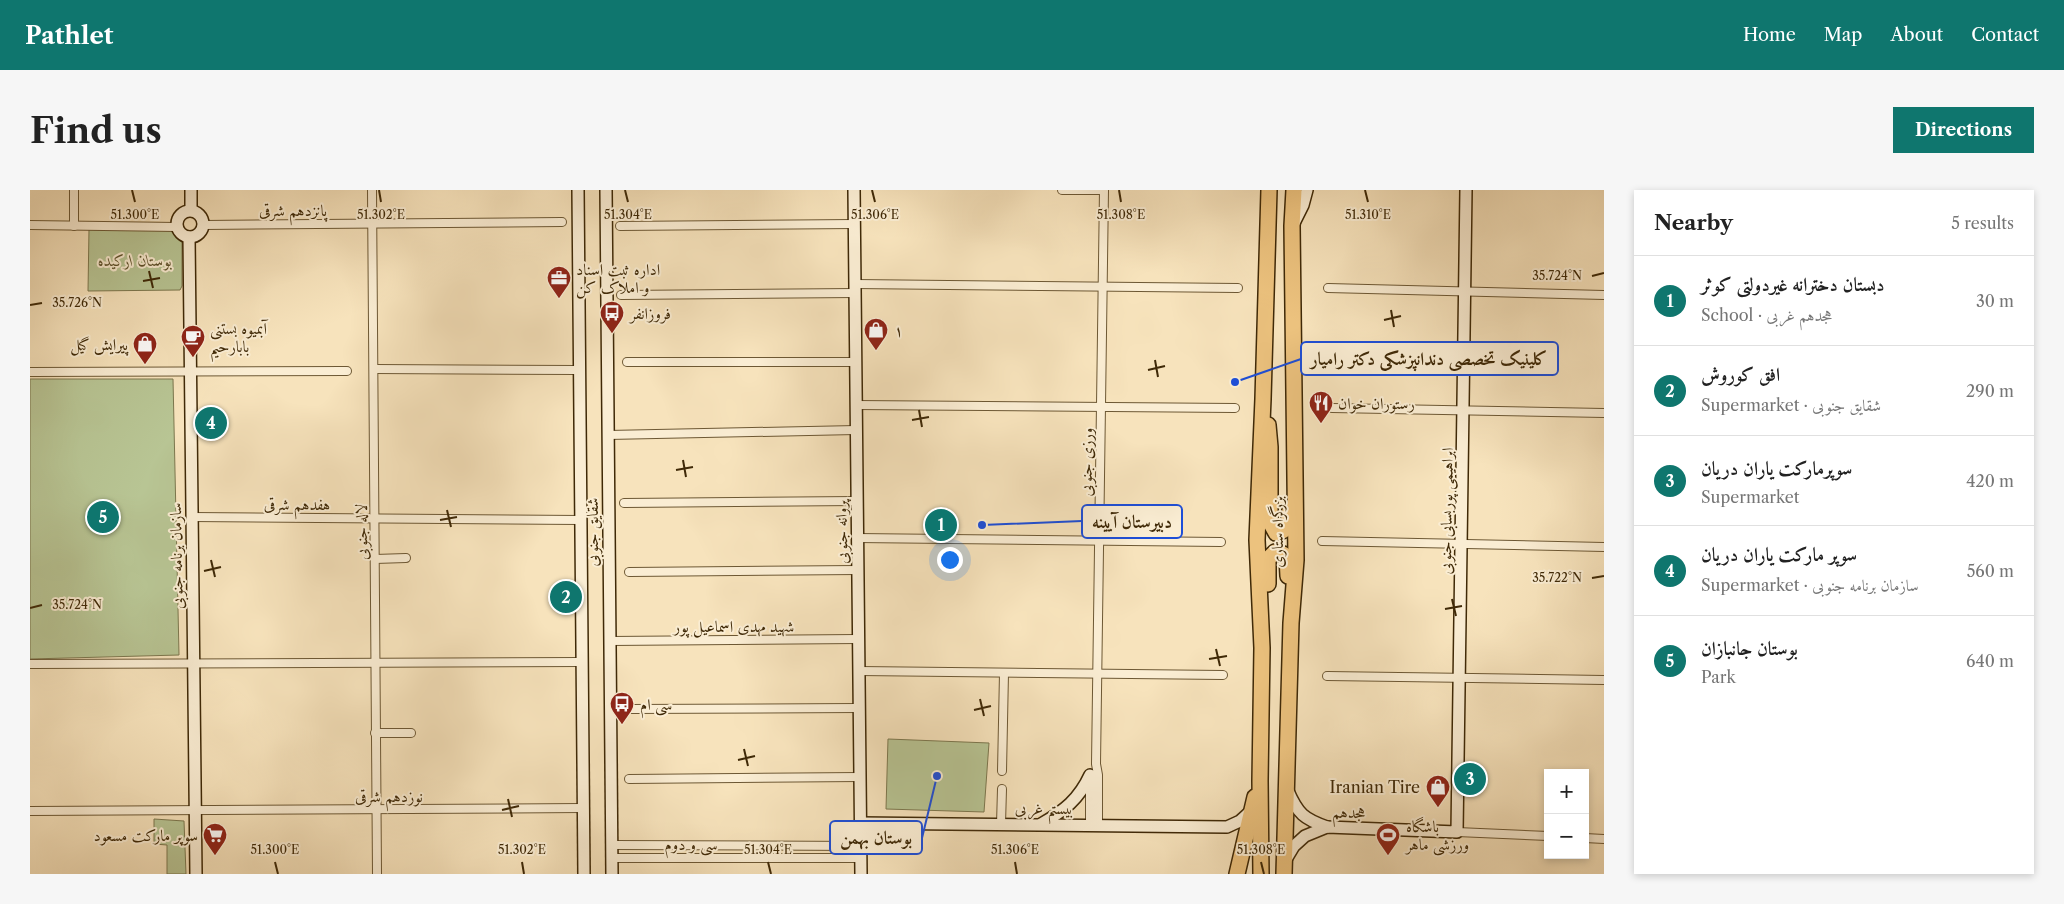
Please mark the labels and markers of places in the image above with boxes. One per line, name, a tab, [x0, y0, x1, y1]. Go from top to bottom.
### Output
place label: اداره ثبت اسناد و املاک کن	[576, 259, 660, 299]
office icon: اداره ثبت اسناد و املاک کن	[546, 265, 572, 299]
bus stop icon: فروزانفر	[599, 300, 625, 334]
place label: فروزانفر	[628, 303, 671, 324]
shop icon: ۱	[863, 317, 889, 351]
place label: آبمیوه بستنی بابارحیم	[210, 318, 269, 363]
place label: ۱	[894, 320, 903, 340]
cafe icon: آبمیوه بستنی بابارحیم	[180, 324, 206, 358]
shop icon: پیرایش گیل	[132, 331, 158, 365]
place label: پیرایش گیل	[70, 334, 129, 356]
callout: کلینیک تخصصی دندانپزشکی دکتر رامیار	[1301, 342, 1558, 375]
restaurant icon: رستوران خوان	[1308, 390, 1334, 424]
place label: رستوران خوان	[1338, 393, 1415, 414]
pin: 4	[195, 404, 227, 442]
pin: 5	[87, 498, 119, 536]
callout: دبیرستان آیینه	[1082, 505, 1182, 538]
pin: 1	[925, 506, 957, 544]
pin: 2	[550, 578, 582, 616]
bus stop icon: سی ام	[609, 691, 635, 725]
place label: سی ام	[640, 694, 672, 719]
pin: 3	[1454, 760, 1486, 798]
shop icon: Iranian Tire	[1425, 774, 1451, 808]
place label: Iranian Tire	[1330, 777, 1420, 797]
place label: باشگاه ورزشی ماهر	[1404, 816, 1469, 856]
callout: بوستان بهمن	[830, 821, 922, 854]
supermarket icon: سوپر مارکت مسعود	[202, 822, 228, 856]
sports icon: باشگاه ورزشی ماهر	[1375, 822, 1401, 856]
place label: سوپر مارکت مسعود	[93, 825, 198, 846]

